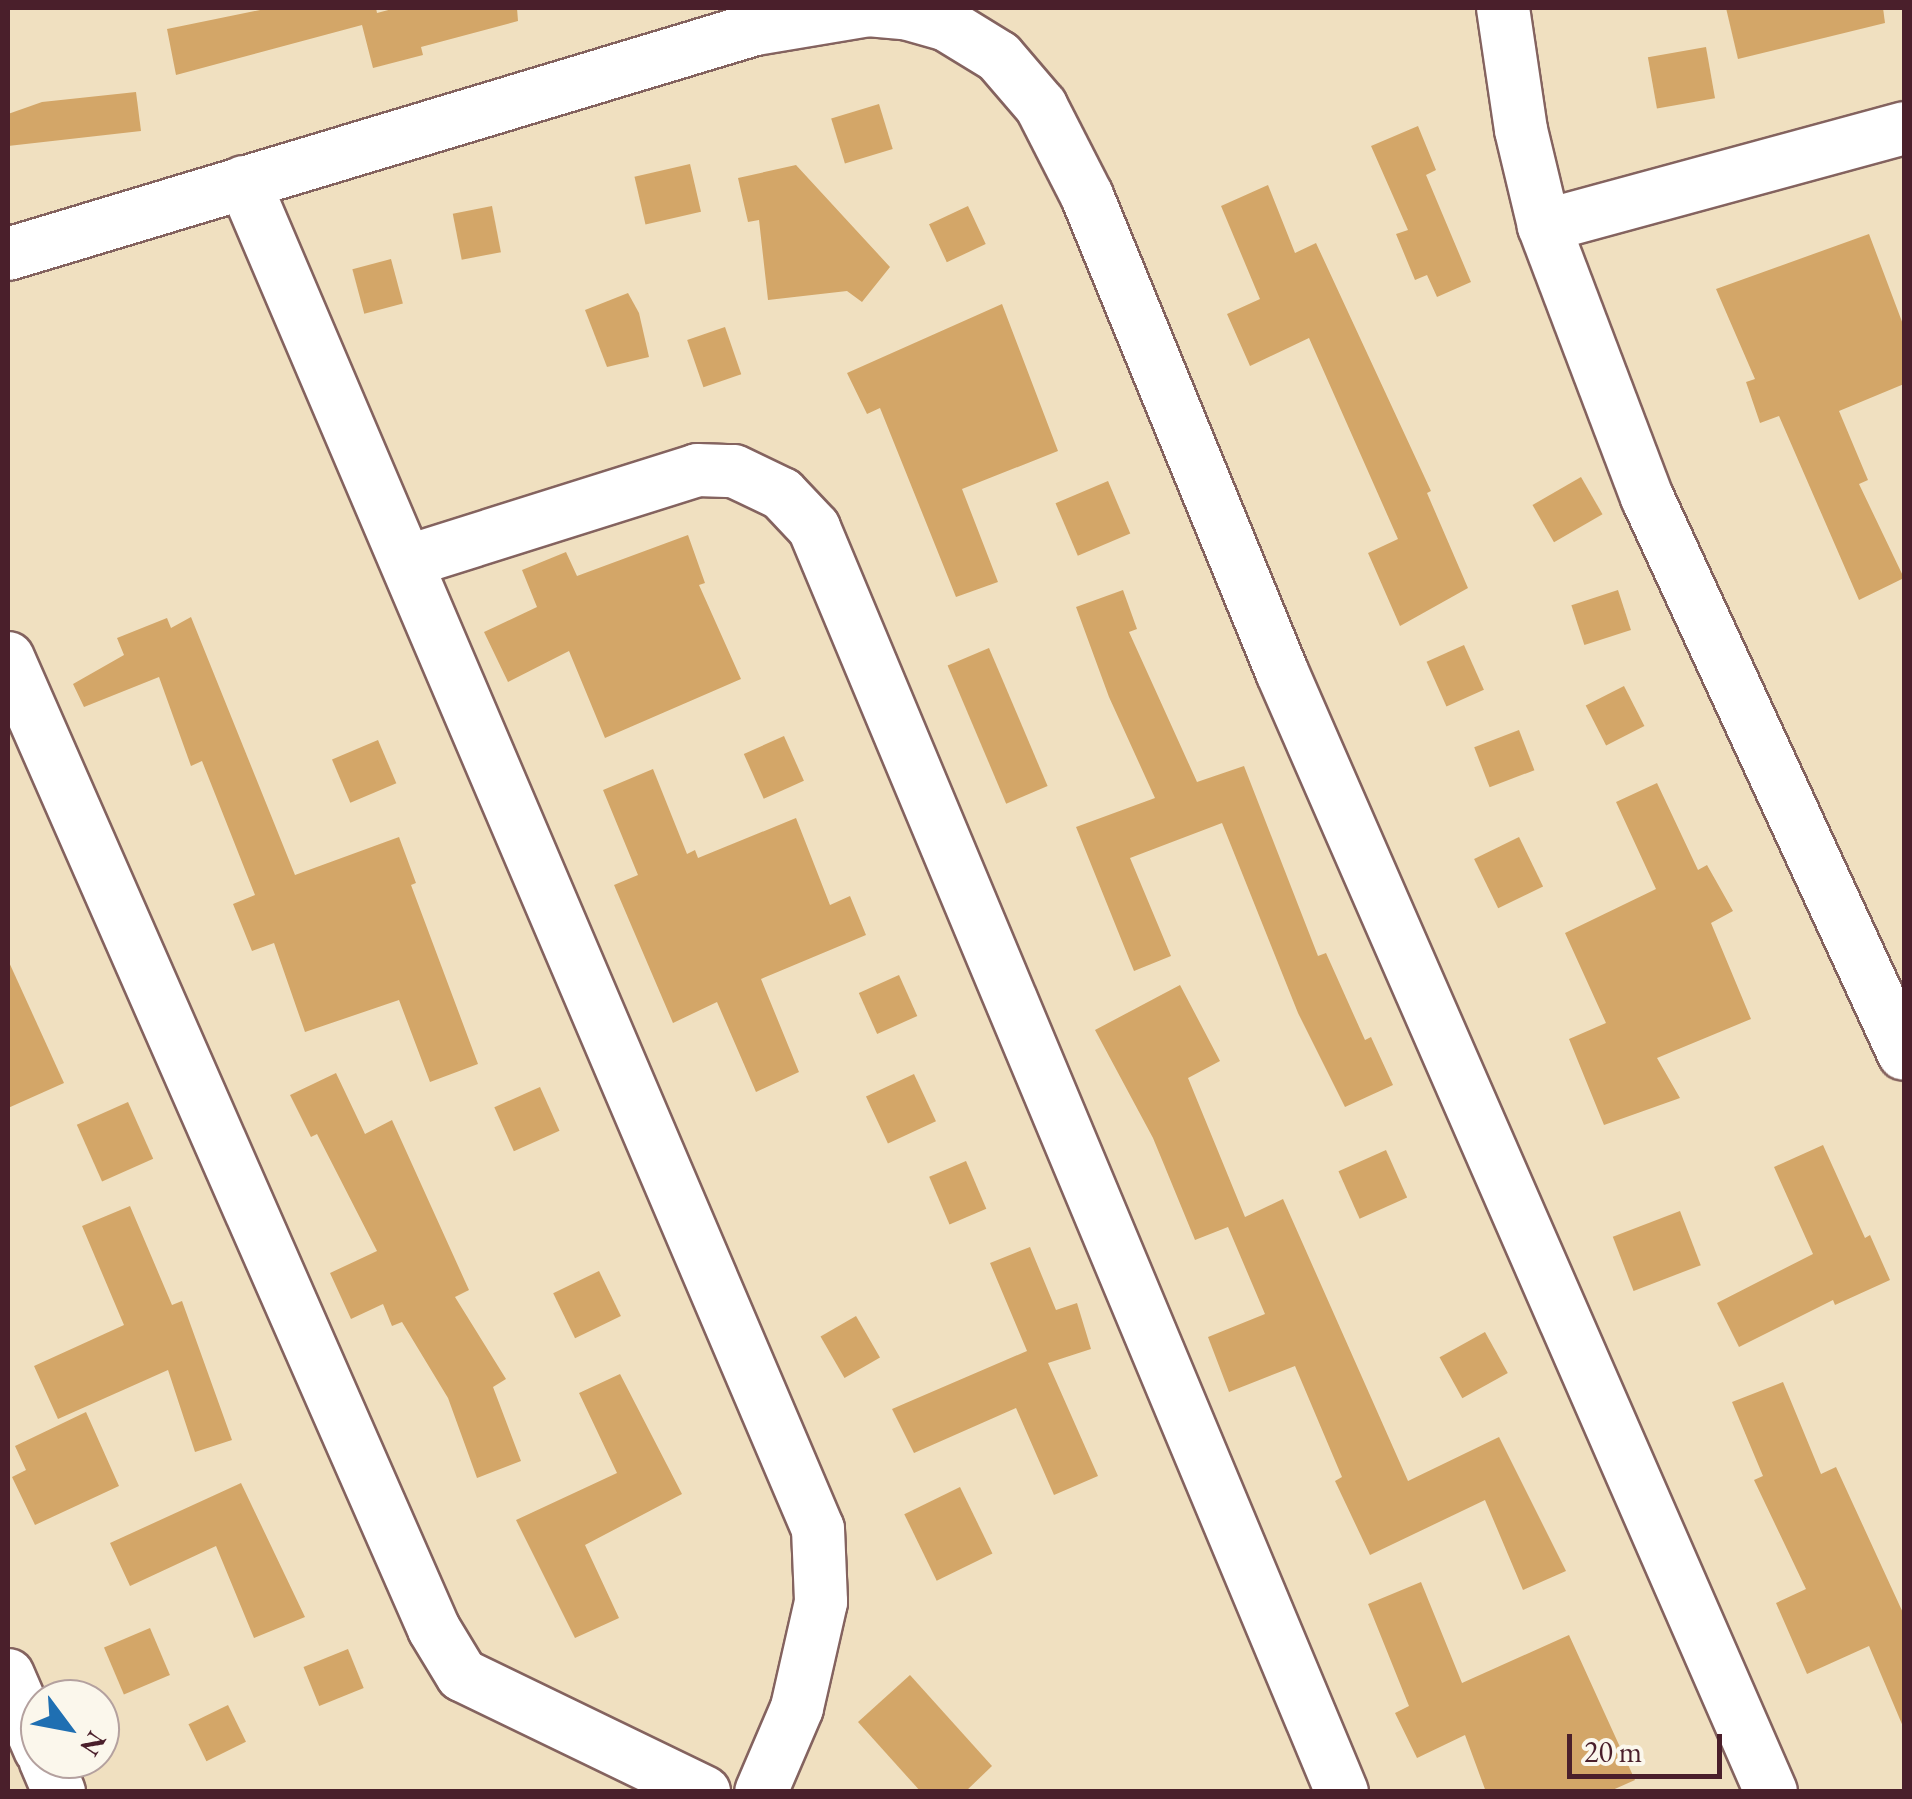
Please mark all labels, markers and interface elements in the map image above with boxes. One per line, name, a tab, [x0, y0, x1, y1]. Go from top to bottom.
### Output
north arrow	[20, 1679, 120, 1779]
scale bar	[1572, 1714, 1727, 1776]
text: N	[72, 1725, 115, 1763]
text: 20 m	[1584, 1732, 1642, 1771]

